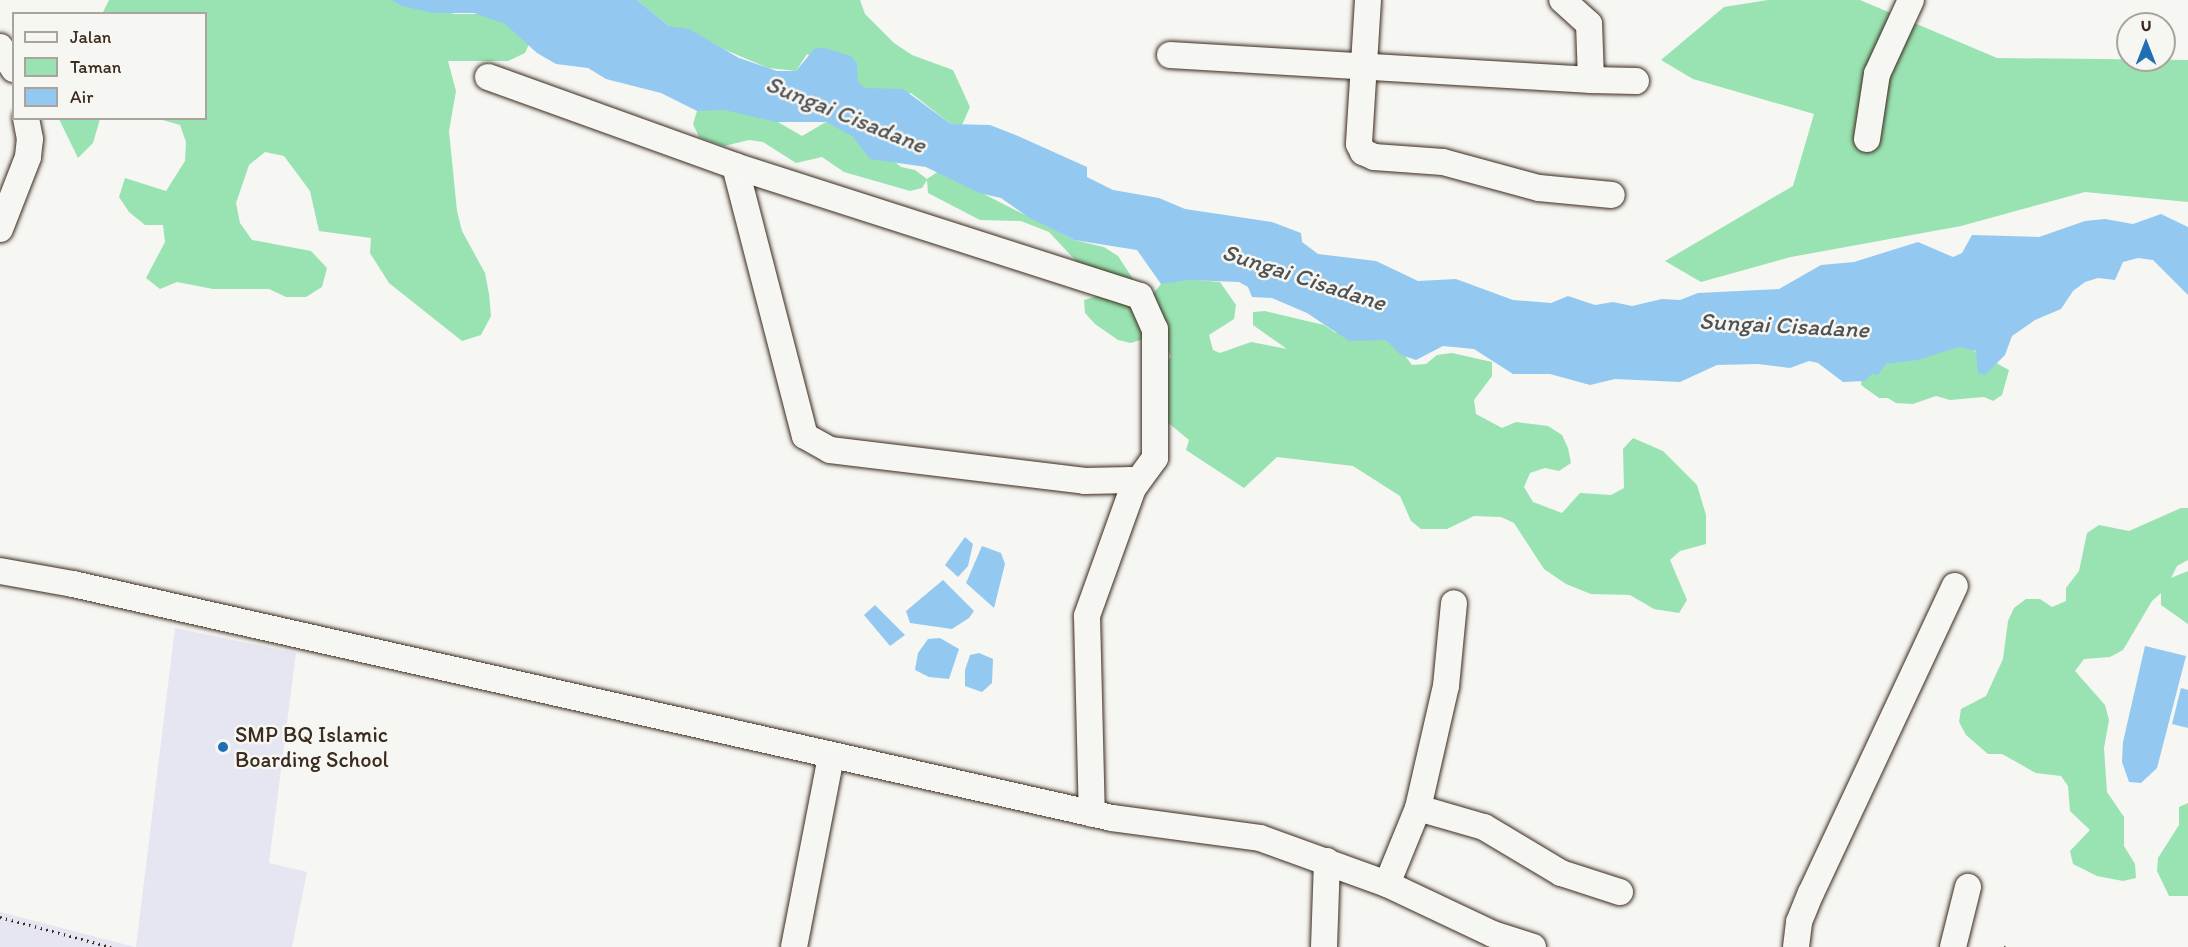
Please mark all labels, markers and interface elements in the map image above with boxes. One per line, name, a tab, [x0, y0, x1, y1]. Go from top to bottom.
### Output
legend	[12, 12, 207, 120]
north arrow	[2116, 12, 2176, 72]
text: U	[2141, 16, 2151, 35]
text: Jalan	[70, 26, 111, 48]
text: Taman	[70, 56, 121, 78]
water label: Sungai Cisadane	[762, 69, 930, 159]
text: Air	[70, 86, 93, 108]
water label: Sungai Cisadane	[1219, 237, 1389, 317]
water label: Sungai Cisadane	[1698, 306, 1870, 344]
place label: SMP BQ Islamic Boarding School	[235, 721, 389, 772]
marker: SMP BQ Islamic Boarding School	[216, 740, 230, 754]

